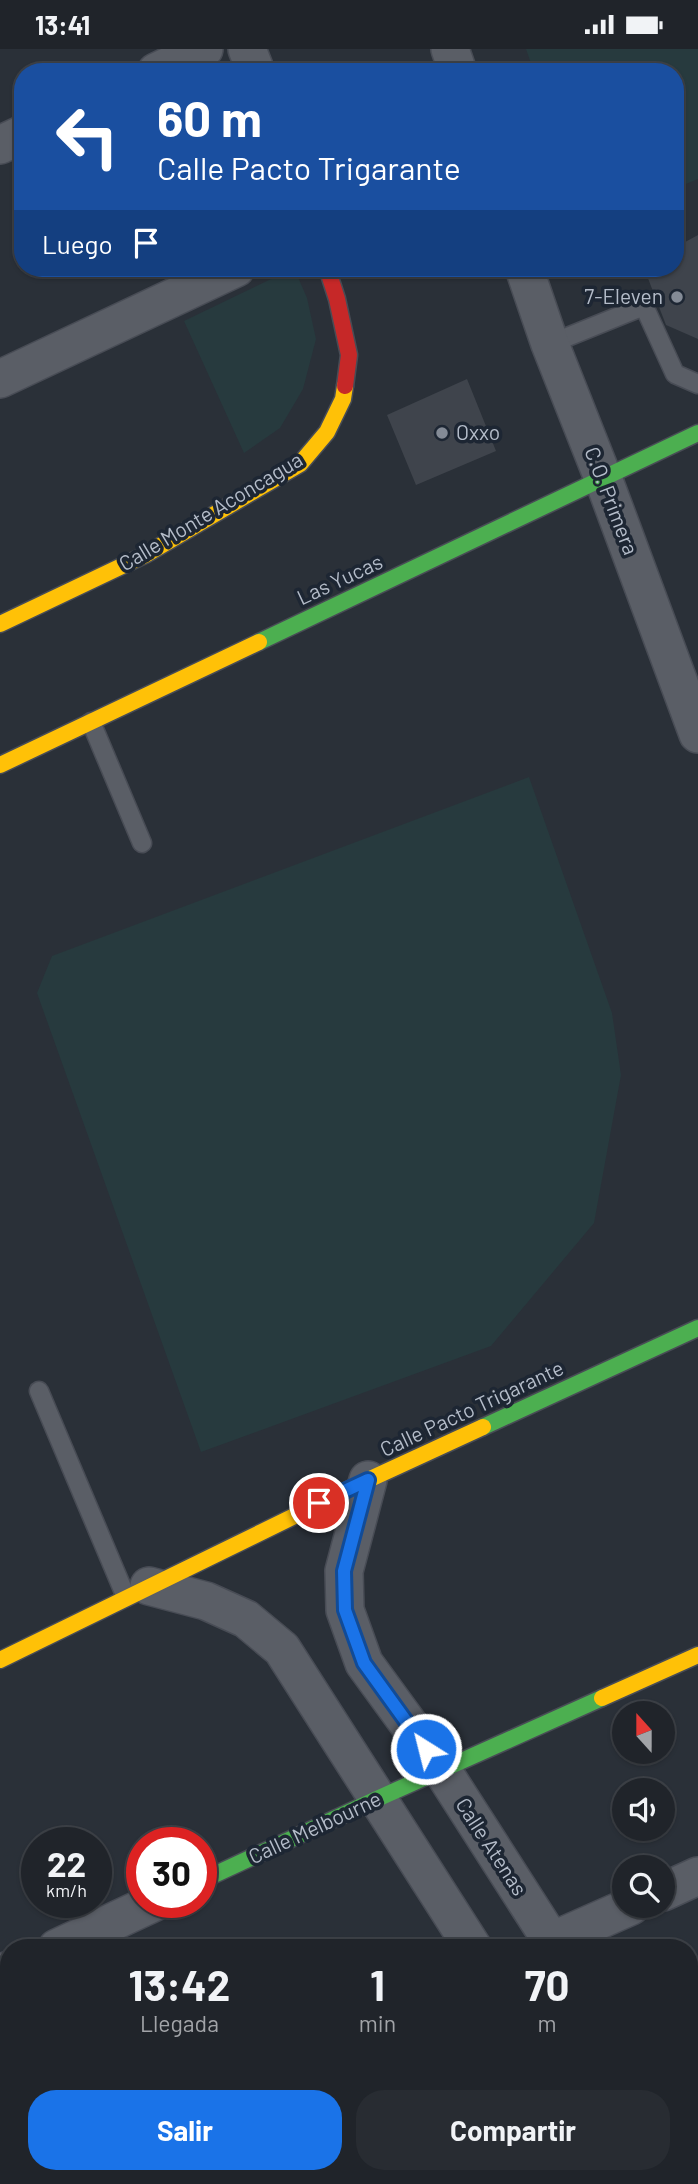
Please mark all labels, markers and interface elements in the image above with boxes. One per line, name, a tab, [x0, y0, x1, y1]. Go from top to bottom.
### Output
text: 13:41	[35, 9, 90, 40]
text: 60 m	[157, 88, 262, 147]
icon: left	[42, 91, 133, 182]
text: Calle Pacto Trigarante	[157, 148, 461, 186]
icon: arrive	[127, 224, 165, 262]
text: Luego	[42, 228, 113, 259]
place label: 7-Eleven	[584, 283, 663, 308]
marker: 7-Eleven	[669, 289, 685, 305]
place label: Oxxo	[456, 419, 500, 444]
marker: Oxxo	[434, 425, 450, 441]
street label: C.O. Primera	[580, 443, 644, 558]
street label: Calle Monte Aconcagua	[114, 446, 307, 575]
street label: Las Yucas	[293, 548, 386, 609]
street label: Calle Pacto Trigarante	[376, 1354, 567, 1461]
pin	[289, 1473, 349, 1533]
icon: arrive	[300, 1484, 338, 1522]
north arrow	[612, 1701, 676, 1764]
map controls	[612, 1701, 675, 1918]
position arrow	[389, 1712, 463, 1786]
button: sound	[612, 1778, 675, 1841]
street label: Calle Melbourne	[244, 1785, 385, 1868]
street label: Calle Atenas	[451, 1793, 533, 1900]
speed limit sign: 30	[126, 1827, 217, 1918]
text: 22	[47, 1842, 86, 1884]
button: search	[612, 1855, 675, 1918]
text: km/h	[46, 1879, 87, 1901]
text: 13:42	[129, 1959, 230, 2009]
text: 1	[370, 1959, 385, 2009]
text: 70	[525, 1959, 569, 2009]
text: Llegada	[140, 2009, 219, 2037]
text: min	[359, 2009, 396, 2037]
text: m	[538, 2009, 557, 2037]
button: Salir	[28, 2090, 342, 2170]
button: Compartir	[356, 2090, 670, 2170]

